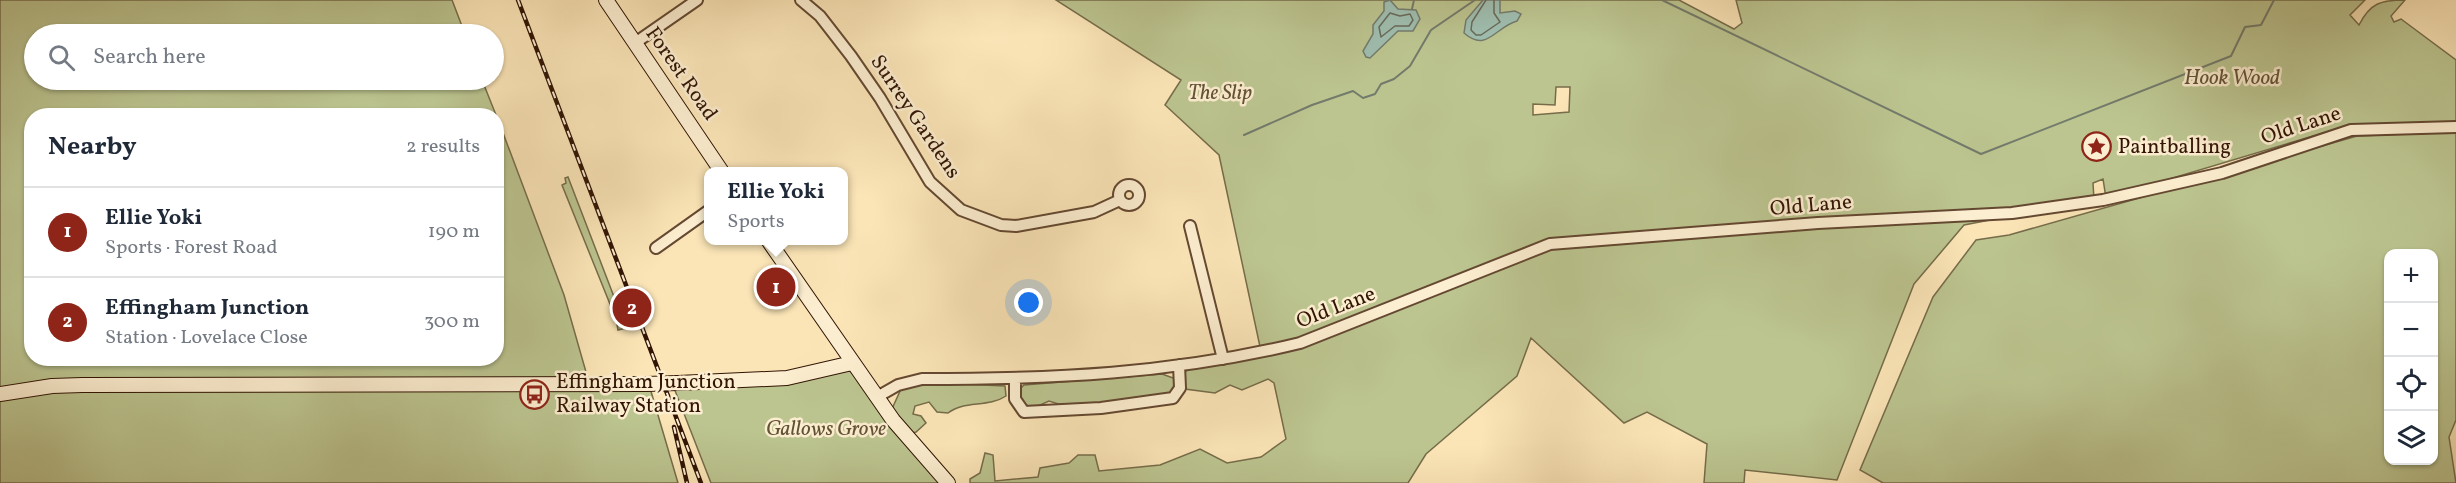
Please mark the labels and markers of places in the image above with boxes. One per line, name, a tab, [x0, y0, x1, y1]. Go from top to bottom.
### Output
place icon: Paintballing	[2081, 131, 2113, 163]
place label: Paintballing	[2118, 133, 2231, 162]
pin: 1	[756, 264, 796, 310]
pin: 2	[612, 286, 652, 330]
place label: Effingham Junction Railway Station	[556, 368, 736, 421]
bus stop icon: Effingham Junction Railway Station	[519, 378, 551, 410]

